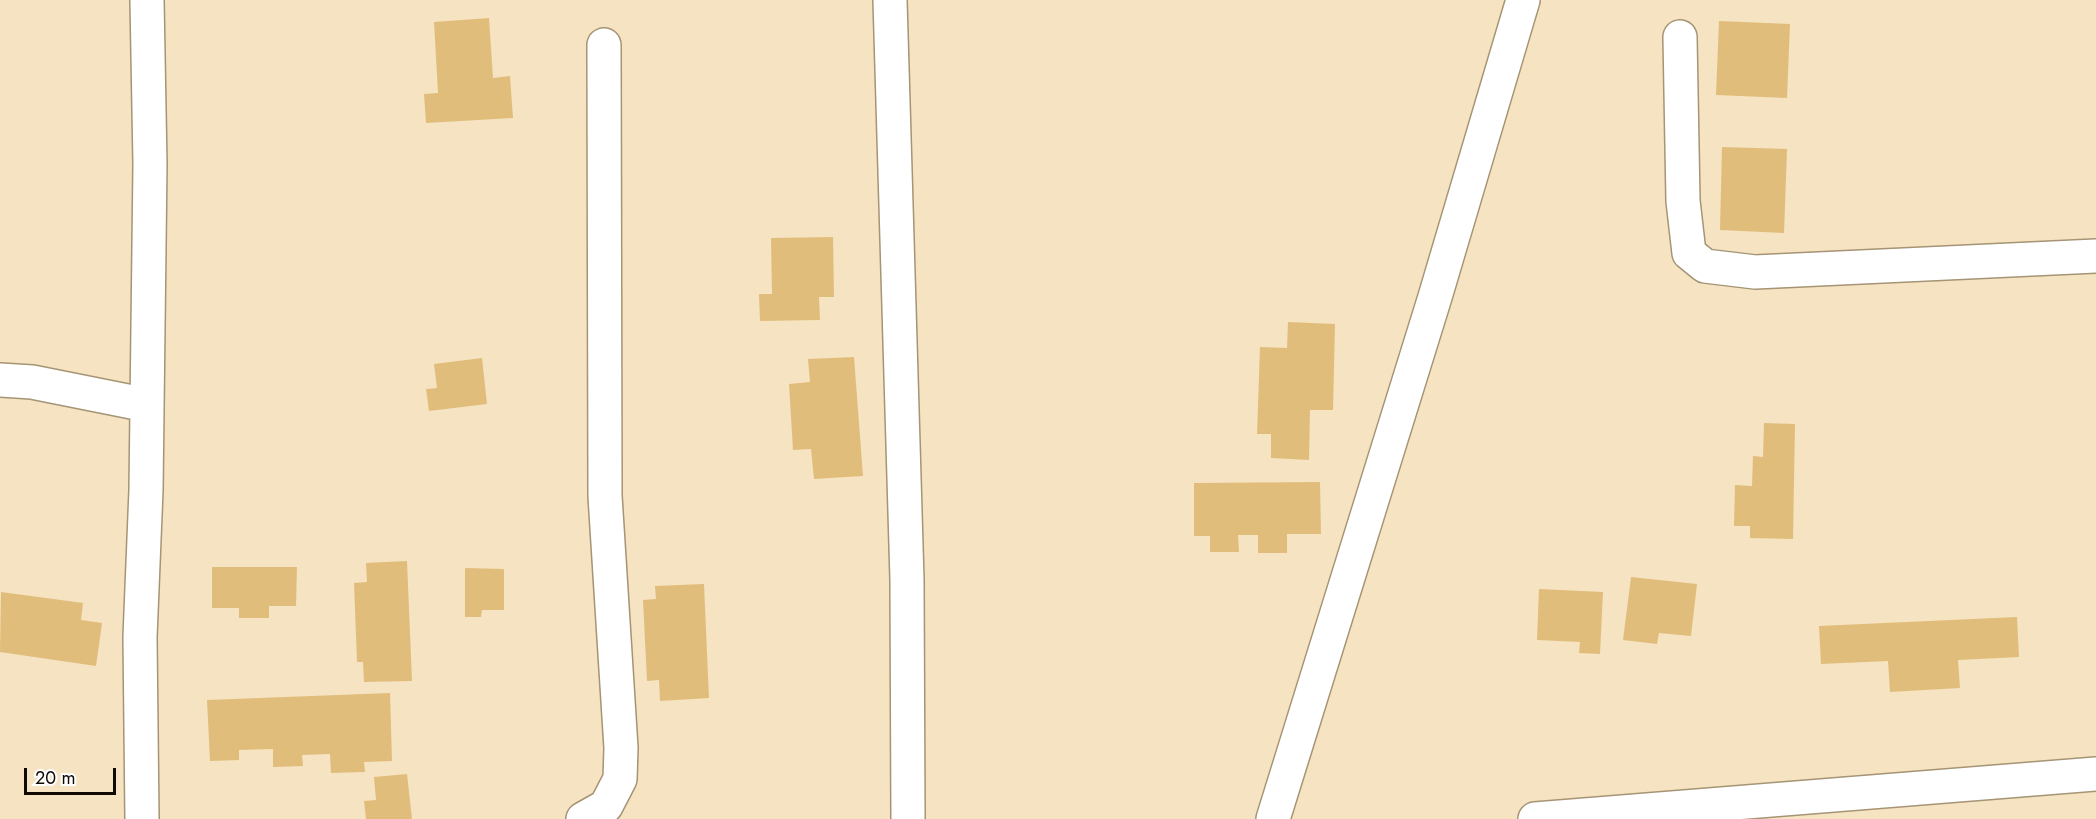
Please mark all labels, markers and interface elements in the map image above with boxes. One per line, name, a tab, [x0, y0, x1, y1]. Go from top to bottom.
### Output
scale bar	[27, 756, 118, 794]
text: 20 m	[35, 765, 75, 791]

